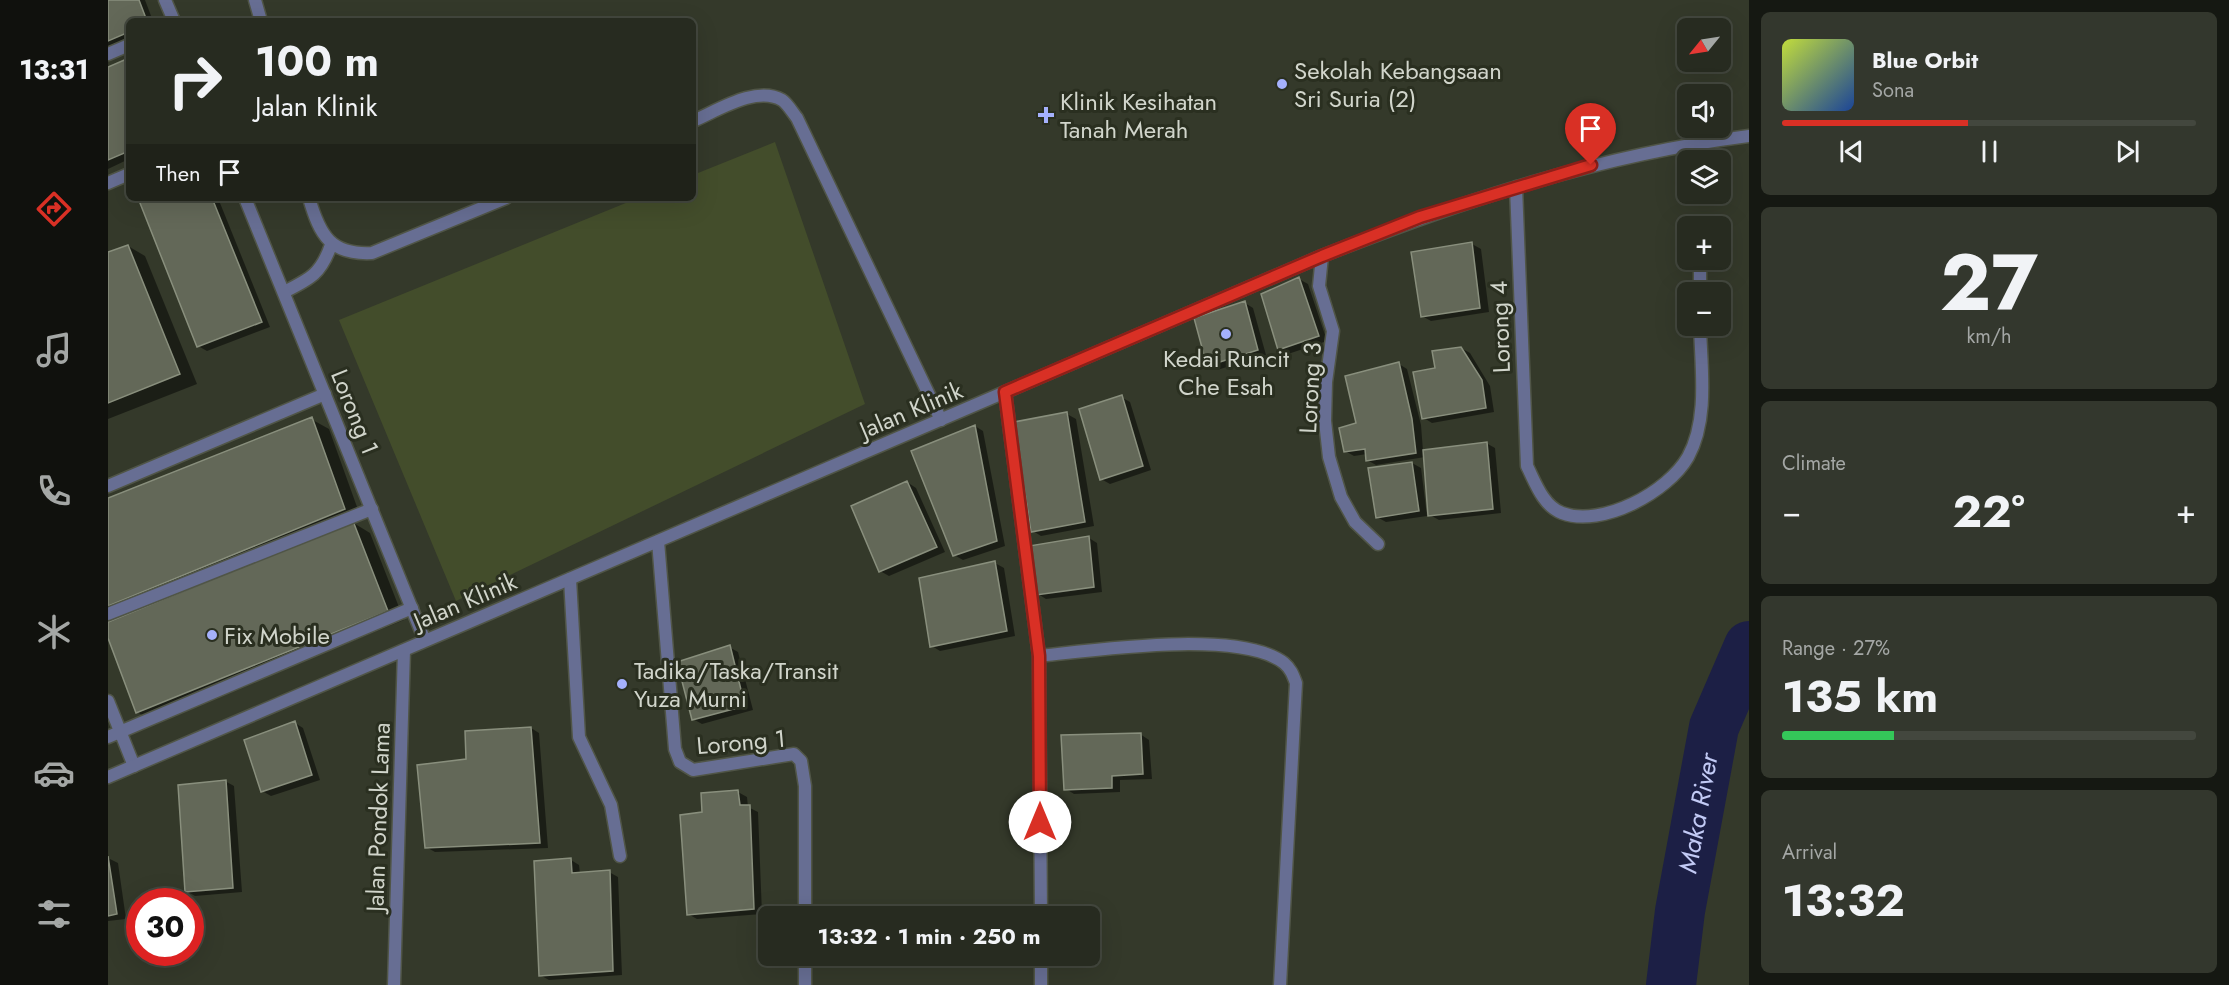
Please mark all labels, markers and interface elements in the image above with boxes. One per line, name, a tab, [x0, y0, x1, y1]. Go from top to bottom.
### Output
north arrow	[1677, 18, 1731, 72]
map controls	[1677, 18, 1731, 336]
text: 100 m	[255, 31, 379, 92]
icon: right	[156, 42, 234, 120]
text: Blue Orbit	[1872, 44, 1978, 76]
text: 13:31	[19, 50, 89, 89]
place label: Sekolah Kebangsaan Sri Suria (2)	[1294, 53, 1502, 116]
text: Sona	[1872, 76, 1914, 105]
marker: Sekolah Kebangsaan Sri Suria (2)	[1275, 77, 1289, 91]
place label: Klinik Kesihatan Tanah Merah	[1060, 84, 1217, 147]
button: sound	[1677, 84, 1731, 138]
text: Jalan Klinik	[255, 87, 378, 126]
pin	[1565, 103, 1616, 165]
marker: Klinik Kesihatan Tanah Merah	[1037, 106, 1055, 124]
icon: arrive	[1574, 112, 1607, 145]
icon: previous	[1835, 135, 1868, 168]
icon: pause	[1973, 135, 2006, 168]
icon: next	[2111, 135, 2144, 168]
button: layers	[1677, 150, 1731, 204]
icon: arrive	[213, 156, 246, 189]
text: Then	[156, 157, 201, 189]
icon: directions	[33, 188, 75, 230]
button: +	[1677, 216, 1731, 270]
text: 27	[1940, 227, 2038, 339]
street label: Lorong 4	[1481, 280, 1519, 374]
button: −	[1677, 282, 1731, 336]
text: km/h	[1966, 322, 2012, 351]
marker: Kedai Runcit Che Esah	[1219, 327, 1233, 341]
icon: music	[33, 329, 75, 371]
place label: Kedai Runcit Che Esah	[1163, 341, 1289, 404]
street label: Lorong 3	[1290, 341, 1330, 435]
street label: Lorong 1	[322, 364, 388, 460]
street label: Jalan Klinik	[851, 372, 968, 449]
text: Climate	[1782, 449, 1846, 478]
icon: phone	[33, 470, 75, 512]
text: 22°	[1952, 479, 2025, 544]
text: −	[1782, 488, 1801, 535]
text: +	[2176, 488, 2196, 535]
street label: Jalan Klinik	[405, 563, 522, 640]
icon: climate	[33, 611, 75, 653]
place label: Fix Mobile	[224, 618, 330, 653]
marker: Fix Mobile	[205, 628, 219, 642]
text: Range · 27%	[1782, 634, 1890, 663]
place label: Tadika/Taska/Transit Yuza Murni	[634, 653, 839, 716]
text: 135 km	[1782, 664, 1938, 729]
marker: Tadika/Taska/Transit Yuza Murni	[615, 677, 629, 691]
street label: Lorong 1	[695, 721, 787, 763]
street label: Jalan Pondok Lama	[357, 722, 399, 915]
water label: Maka River	[1668, 749, 1728, 876]
icon: car	[33, 752, 75, 794]
position arrow	[1008, 790, 1072, 854]
text: Arrival	[1782, 838, 1837, 867]
text: 13:32	[1782, 868, 1905, 933]
speed limit sign: 30	[126, 888, 204, 966]
icon: filters	[33, 893, 75, 935]
text: 13:32 · 1 min · 250 m	[818, 920, 1041, 952]

